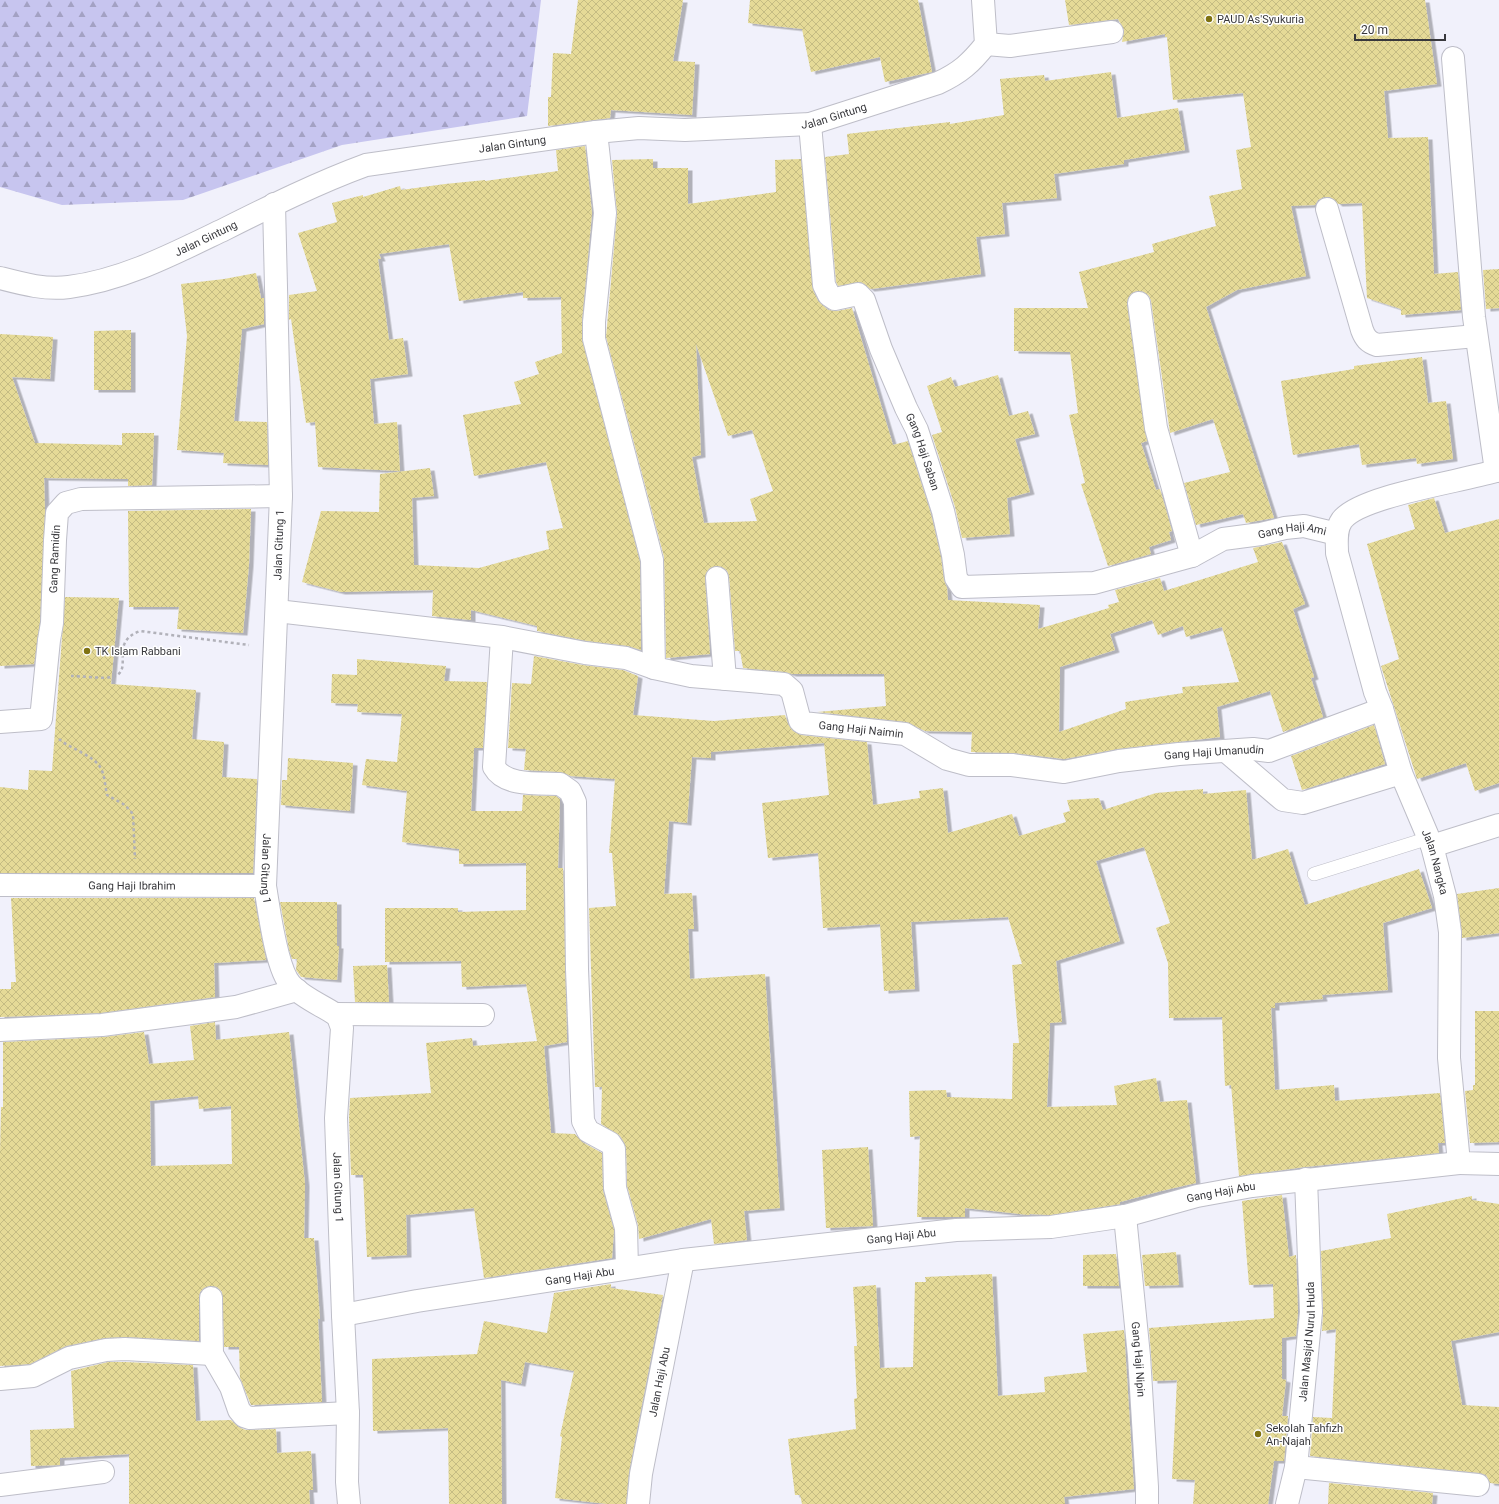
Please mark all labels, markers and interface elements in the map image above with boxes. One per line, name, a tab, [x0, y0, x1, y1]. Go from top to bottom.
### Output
place label: PAUD As'Syukuria	[1217, 13, 1304, 26]
marker: PAUD As'Syukuria	[1204, 14, 1214, 24]
scale bar	[1355, 16, 1445, 42]
text: 20 m	[1361, 23, 1388, 37]
street label: Jalan Gintung	[801, 100, 868, 131]
street label: Jalan Gintung	[478, 133, 547, 155]
street label: Jalan Gintung	[173, 218, 239, 259]
street label: Gang Haji Saban	[903, 411, 942, 492]
street label: Jalan Gitung 1	[271, 510, 287, 580]
street label: Gang Haji Ami	[1256, 519, 1328, 541]
street label: Gang Ramidin	[47, 524, 63, 593]
place label: TK Islam Rabbani	[95, 645, 181, 658]
marker: TK Islam Rabbani	[82, 646, 92, 656]
street label: Gang Haji Naimin	[818, 718, 904, 740]
street label: Gang Haji Umanudin	[1163, 742, 1265, 762]
street label: Jalan Nangka	[1419, 827, 1451, 896]
street label: Jalan Gitung 1	[258, 833, 274, 904]
street label: Gang Haji Ibrahim	[88, 879, 176, 892]
street label: Jalan Gitung 1	[331, 1152, 346, 1223]
street label: Gang Haji Abu	[1185, 1179, 1256, 1205]
street label: Gang Haji Abu	[866, 1226, 937, 1246]
street label: Gang Haji Abu	[544, 1264, 615, 1288]
street label: Jalan Masjid Nurul Huda	[1296, 1281, 1318, 1402]
street label: Gang Haji Nipin	[1129, 1321, 1148, 1398]
street label: Jalan Haji Abu	[646, 1346, 672, 1418]
place label: Sekolah Tahfizh An-Najah	[1266, 1422, 1343, 1448]
marker: Sekolah Tahfizh An-Najah	[1253, 1429, 1263, 1439]

